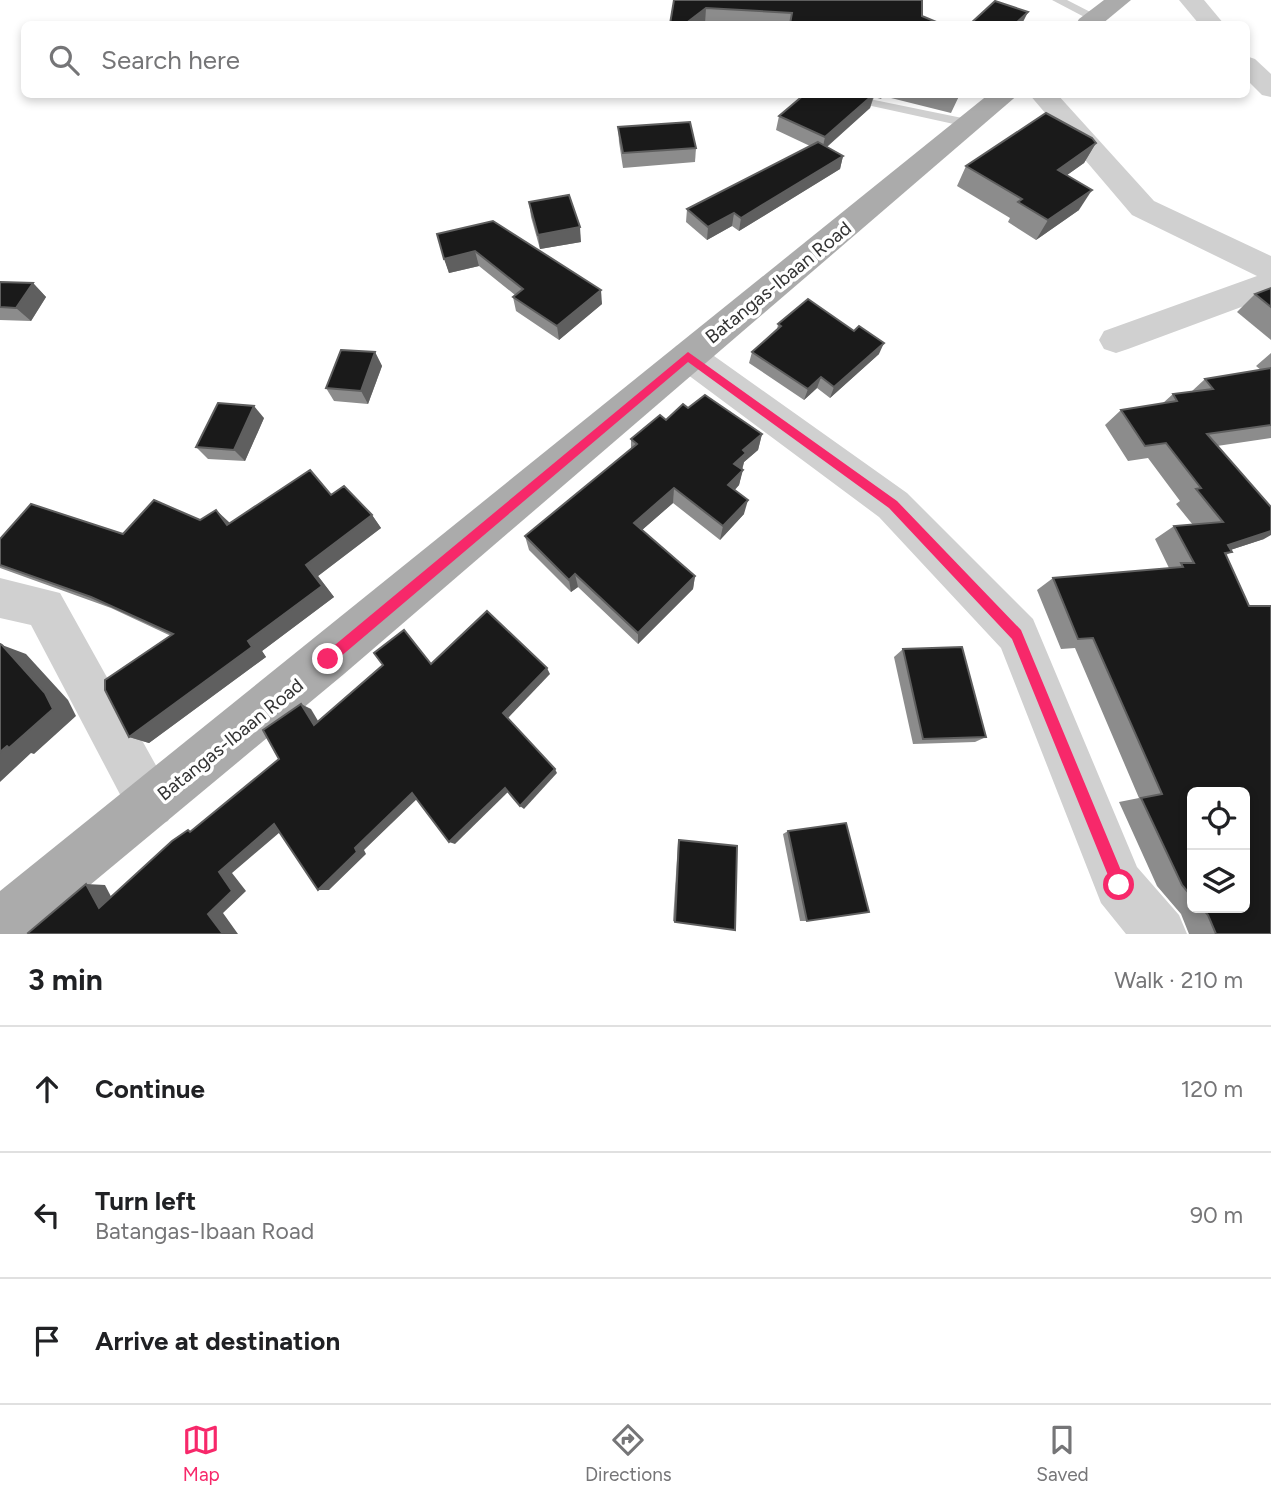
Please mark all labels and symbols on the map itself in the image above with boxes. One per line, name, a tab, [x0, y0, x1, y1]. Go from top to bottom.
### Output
street label: Batangas-Ibaan Road	[701, 216, 856, 348]
route end	[312, 643, 343, 674]
street label: Batangas-Ibaan Road	[153, 673, 308, 805]
route start	[1103, 869, 1134, 900]

